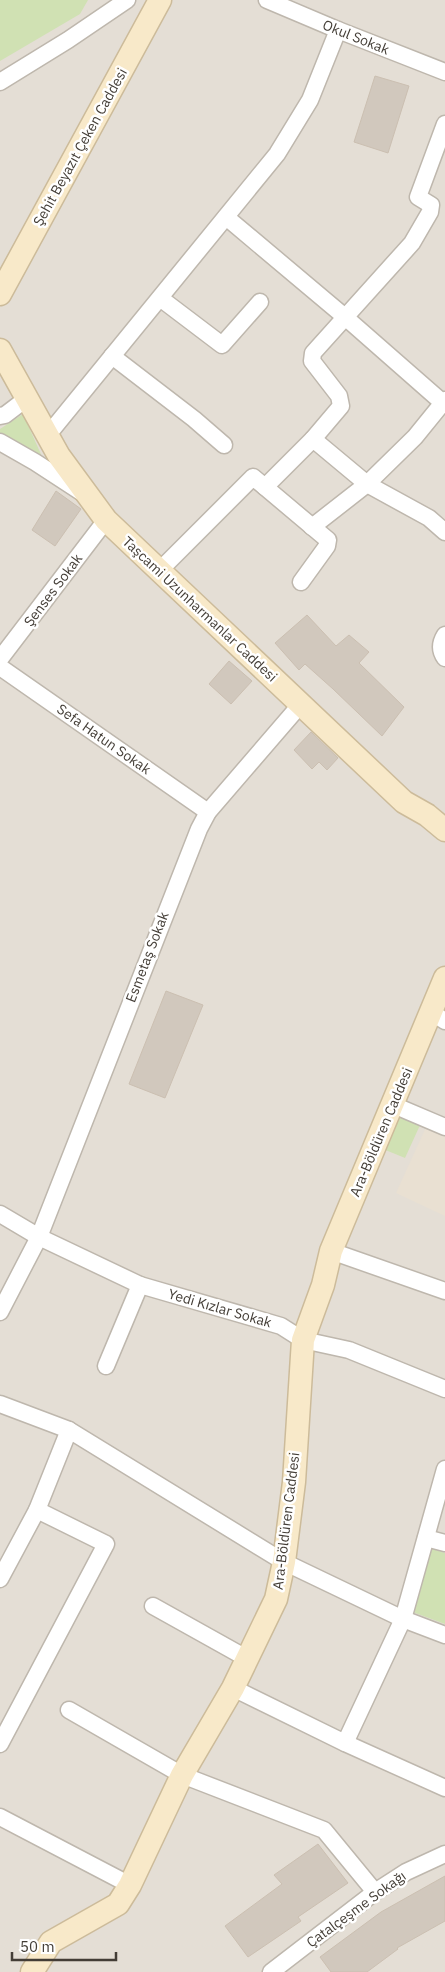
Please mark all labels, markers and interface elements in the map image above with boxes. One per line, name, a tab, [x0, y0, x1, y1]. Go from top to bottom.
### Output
street label: Okul Sokak	[320, 15, 393, 59]
street label: Şehit Beyazıt Çeken Caddesi	[29, 65, 131, 229]
street label: Taşcami Uzunharmanlar Caddesi	[119, 532, 281, 686]
street label: Şenses Sokak	[20, 550, 87, 630]
street label: Sefa Hatun Sokak	[53, 700, 155, 778]
street label: Esmetaş Sokak	[121, 909, 173, 1005]
street label: Ara-Böldüren Caddesi	[346, 1065, 416, 1199]
street label: Yedi Kızlar Sokak	[166, 1285, 274, 1332]
street label: Ara-Böldüren Caddesi	[269, 1451, 303, 1591]
street label: Çatalçeşme Sokağı	[303, 1867, 409, 1951]
scale bar	[12, 1930, 116, 1962]
text: 50 m	[20, 1937, 55, 1956]

